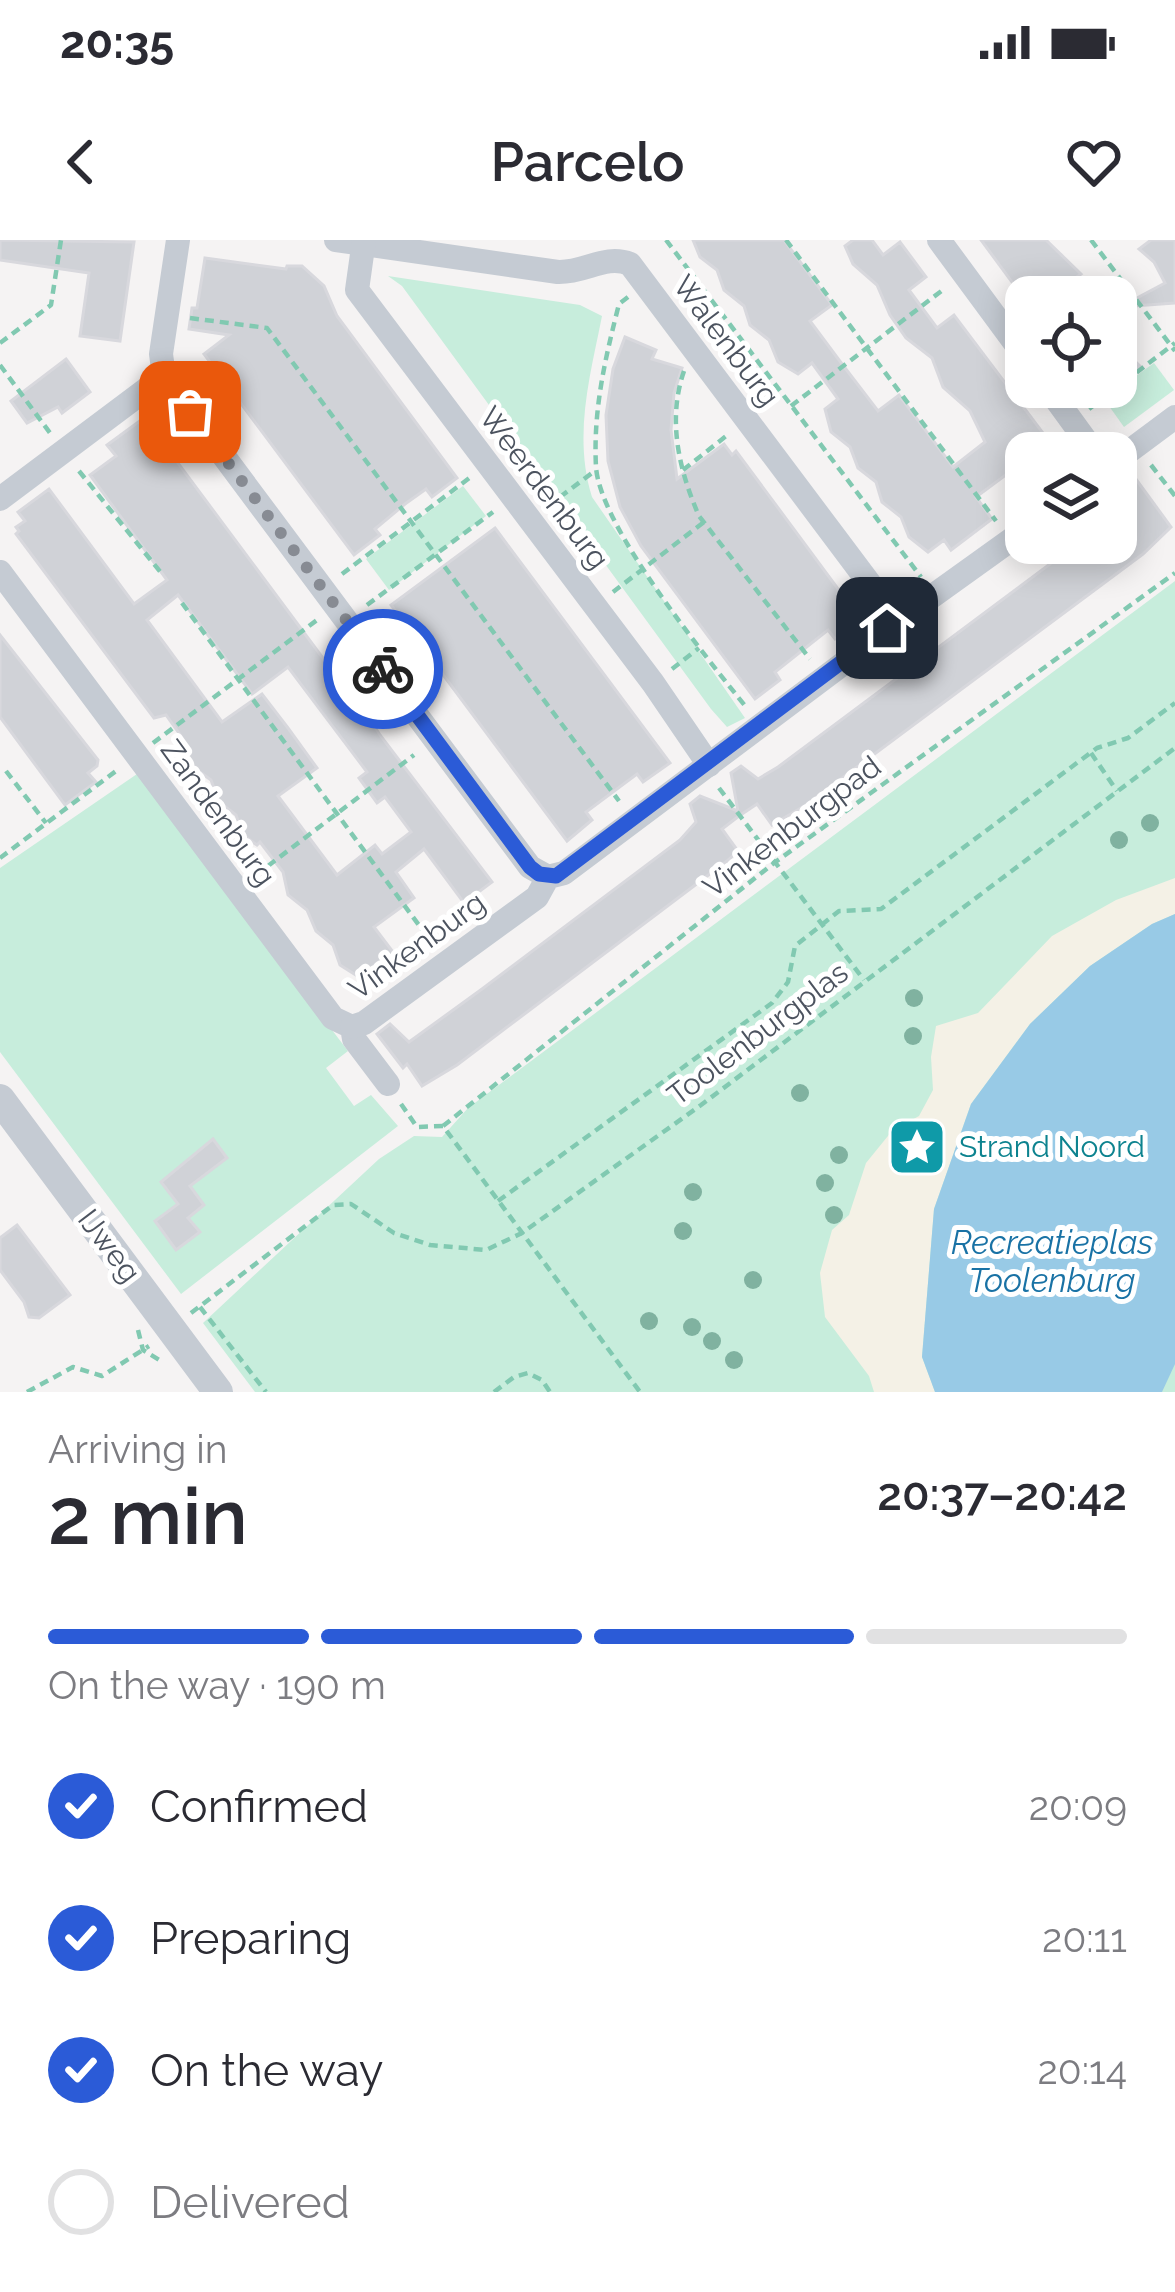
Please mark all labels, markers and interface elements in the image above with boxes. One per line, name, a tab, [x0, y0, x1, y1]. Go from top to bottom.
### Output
text: 20:35	[60, 16, 174, 69]
icon: back	[48, 129, 114, 195]
icon: heart	[1061, 129, 1127, 195]
text: Parcelo	[490, 130, 685, 194]
street label: Walenburg	[666, 269, 787, 413]
map controls	[1005, 276, 1137, 564]
button: locate	[1005, 276, 1137, 408]
pin	[139, 361, 241, 463]
icon: bag	[157, 379, 223, 445]
street label: Weerdenburg	[472, 400, 617, 575]
button: layers	[1005, 432, 1137, 564]
pin	[836, 577, 938, 679]
icon: home	[854, 595, 920, 661]
courier	[323, 609, 443, 729]
icon: bike	[350, 636, 416, 702]
street label: Zandenburg	[154, 733, 283, 892]
street label: Vinkenburgpad	[696, 749, 887, 905]
street label: Vinkenburg	[342, 885, 492, 1007]
street label: Toolenburgplas	[661, 955, 855, 1113]
place icon: Strand Noord	[886, 1116, 948, 1178]
place label: Strand Noord	[959, 1129, 1145, 1164]
street label: IJweg	[71, 1202, 148, 1289]
water label: Recreatieplas Toolenburg	[951, 1223, 1153, 1300]
text: Arriving in	[48, 1426, 228, 1472]
text: 20:37–20:42	[877, 1468, 1127, 1521]
text: 2 min	[48, 1471, 248, 1562]
text: On the way · 190 m	[48, 1662, 386, 1708]
icon: check	[48, 1773, 114, 1839]
text: Confirmed	[150, 1780, 368, 1833]
text: 20:09	[1029, 1783, 1127, 1829]
icon: check	[48, 1905, 114, 1971]
text: Preparing	[150, 1912, 351, 1965]
text: 20:11	[1042, 1915, 1127, 1961]
icon: check	[48, 2037, 114, 2103]
text: On the way	[150, 2044, 384, 2097]
text: 20:14	[1037, 2047, 1127, 2093]
text: Delivered	[150, 2176, 350, 2229]

